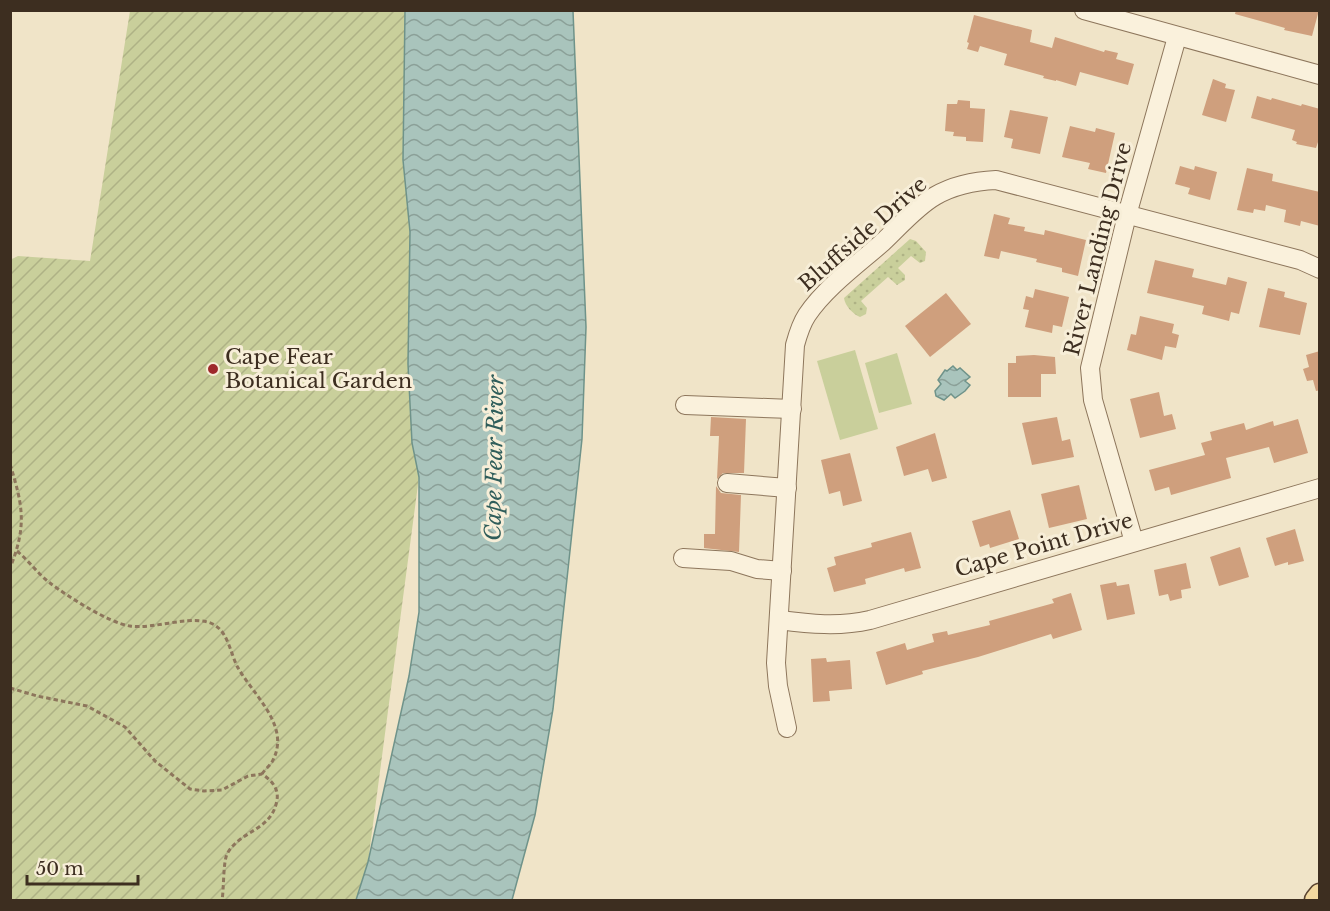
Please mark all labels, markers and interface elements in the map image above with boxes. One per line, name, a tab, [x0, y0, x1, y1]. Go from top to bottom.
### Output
street label: River Landing Drive	[1059, 140, 1137, 358]
street label: Bluffside Drive	[794, 171, 932, 297]
place label: Cape Fear Botanical Garden	[225, 344, 412, 394]
marker: Cape Fear Botanical Garden	[206, 362, 220, 376]
water label: Cape Fear River	[480, 374, 509, 541]
street label: Cape Point Drive	[952, 507, 1136, 583]
scale bar	[27, 848, 138, 886]
text: 50 m	[36, 858, 84, 880]

